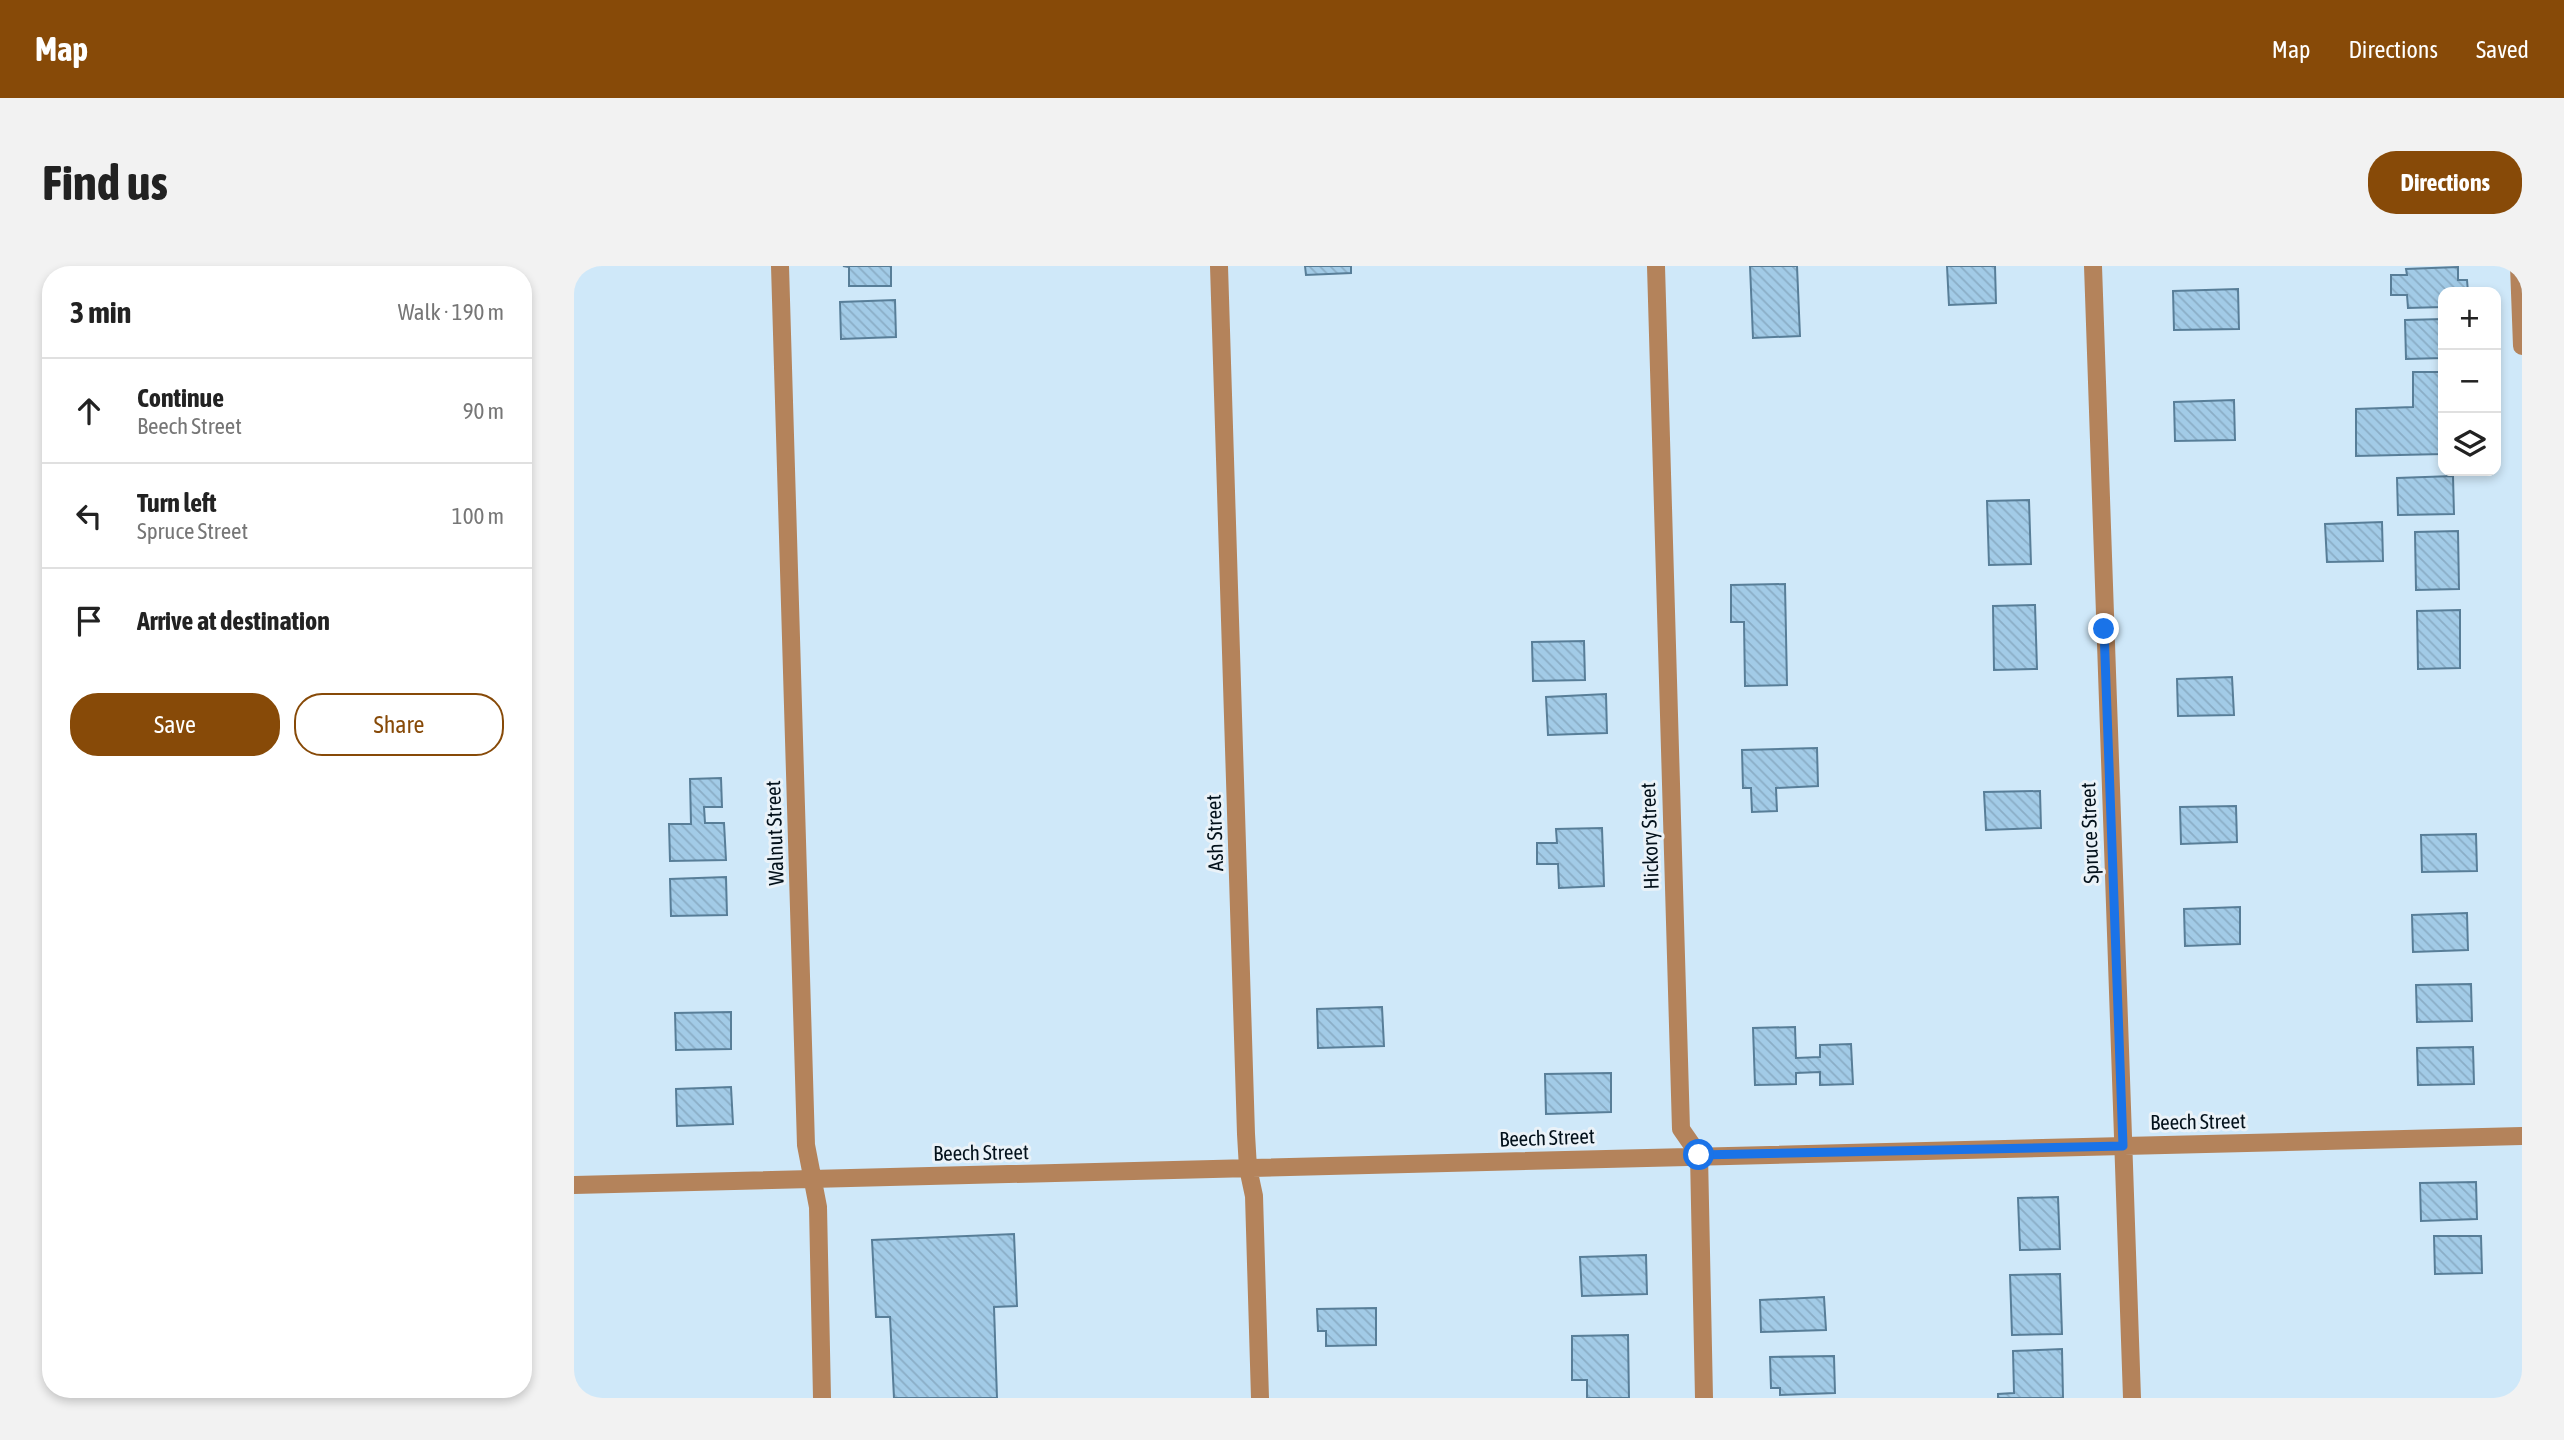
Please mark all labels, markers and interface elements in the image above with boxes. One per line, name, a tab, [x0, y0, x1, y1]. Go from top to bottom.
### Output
text: Map	[35, 30, 88, 68]
text: Map	[2272, 36, 2310, 63]
text: Directions	[2348, 36, 2438, 63]
text: Saved	[2476, 36, 2529, 63]
button: Directions	[2368, 151, 2522, 214]
text: Find us	[42, 154, 168, 210]
map controls	[2438, 287, 2501, 476]
button: +	[2438, 287, 2501, 350]
text: 3 min	[70, 295, 131, 329]
text: Walk · 190 m	[398, 299, 504, 325]
button: −	[2438, 350, 2501, 413]
text: Continue	[137, 383, 224, 413]
icon: ahead	[70, 392, 108, 430]
text: 90 m	[463, 398, 504, 424]
text: Beech Street	[137, 413, 242, 439]
button: layers	[2438, 413, 2501, 476]
text: Turn left	[137, 488, 217, 518]
icon: left	[70, 497, 108, 535]
text: 100 m	[452, 503, 504, 529]
text: Spruce Street	[137, 518, 248, 544]
icon: arrive	[70, 602, 108, 640]
text: Arrive at destination	[137, 606, 330, 636]
route end	[2088, 613, 2119, 644]
button: Save	[70, 693, 280, 756]
button: Share	[294, 693, 504, 756]
street label: Walnut Street	[760, 780, 788, 886]
street label: Hickory Street	[1635, 782, 1663, 890]
street label: Spruce Street	[2075, 782, 2103, 884]
street label: Ash Street	[1201, 794, 1227, 872]
street label: Beech Street	[2150, 1108, 2246, 1134]
street label: Beech Street	[1499, 1123, 1595, 1151]
street label: Beech Street	[933, 1139, 1029, 1165]
route start	[1683, 1139, 1714, 1170]

